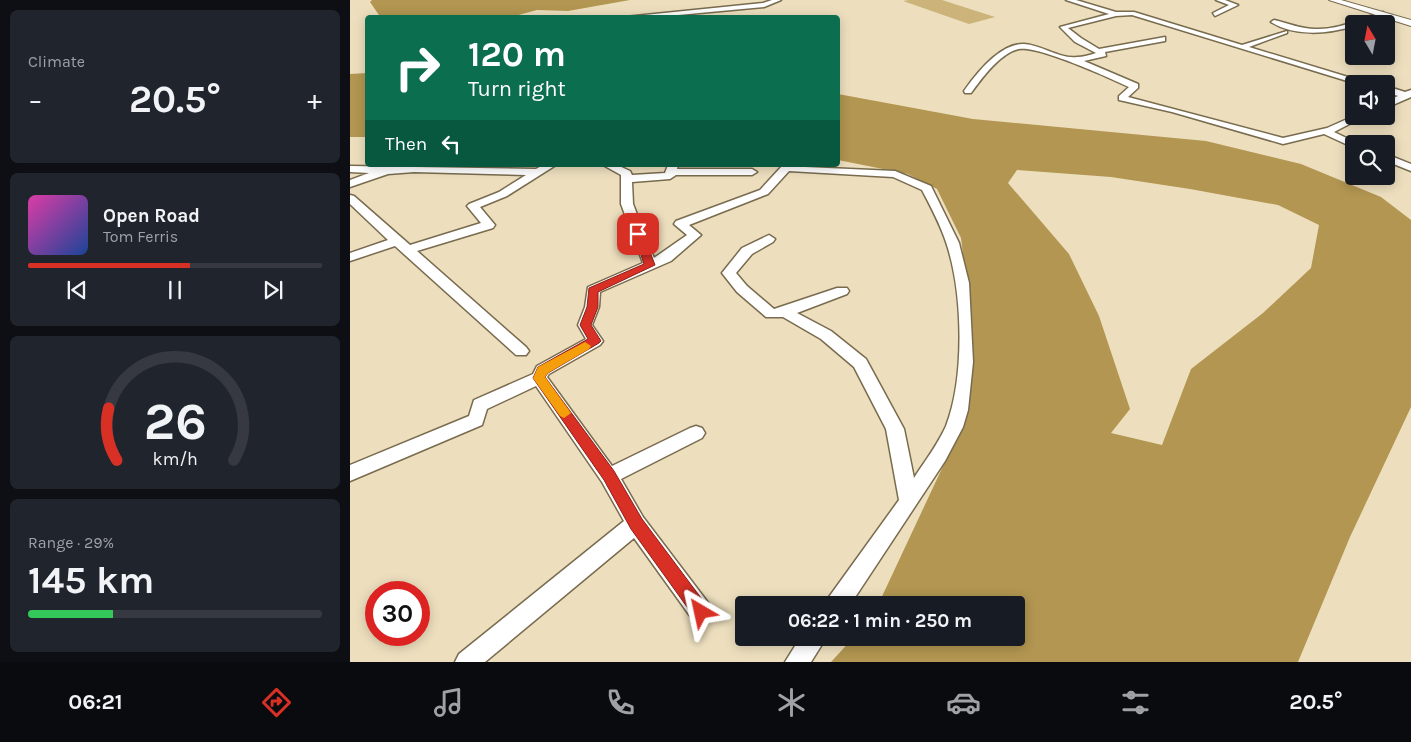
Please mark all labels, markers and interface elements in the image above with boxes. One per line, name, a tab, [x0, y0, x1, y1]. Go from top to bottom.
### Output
north arrow	[1345, 15, 1395, 65]
map controls	[1345, 15, 1395, 185]
text: 120 m	[468, 34, 566, 75]
icon: right	[385, 35, 450, 100]
text: Climate	[28, 52, 85, 71]
button: sound	[1345, 75, 1395, 125]
text: Turn right	[468, 76, 566, 102]
text: 20.5°	[129, 77, 221, 122]
text: −	[28, 83, 43, 116]
text: +	[307, 83, 322, 116]
icon: left	[437, 130, 465, 158]
text: Then	[385, 133, 427, 155]
button: search	[1345, 135, 1395, 185]
text: Open Road	[103, 205, 200, 227]
pin	[617, 213, 659, 255]
icon: arrive	[624, 220, 652, 248]
text: Tom Ferris	[103, 227, 178, 246]
icon: previous	[63, 276, 91, 304]
icon: pause	[161, 276, 189, 304]
icon: next	[259, 276, 287, 304]
text: 26	[143, 391, 207, 452]
text: km/h	[152, 449, 198, 470]
text: Range · 29%	[28, 533, 114, 552]
text: 145 km	[28, 558, 154, 603]
speed limit sign: 30	[365, 581, 430, 646]
position arrow	[674, 585, 726, 637]
text: 06:22 · 1 min · 250 m	[788, 610, 972, 632]
icon: directions	[259, 685, 294, 720]
icon: music	[431, 685, 466, 720]
icon: phone	[603, 685, 638, 720]
icon: climate	[774, 685, 809, 720]
icon: car	[946, 685, 981, 720]
icon: filters	[1118, 685, 1153, 720]
text: 06:21	[68, 689, 123, 715]
text: 20.5°	[1289, 689, 1343, 715]

